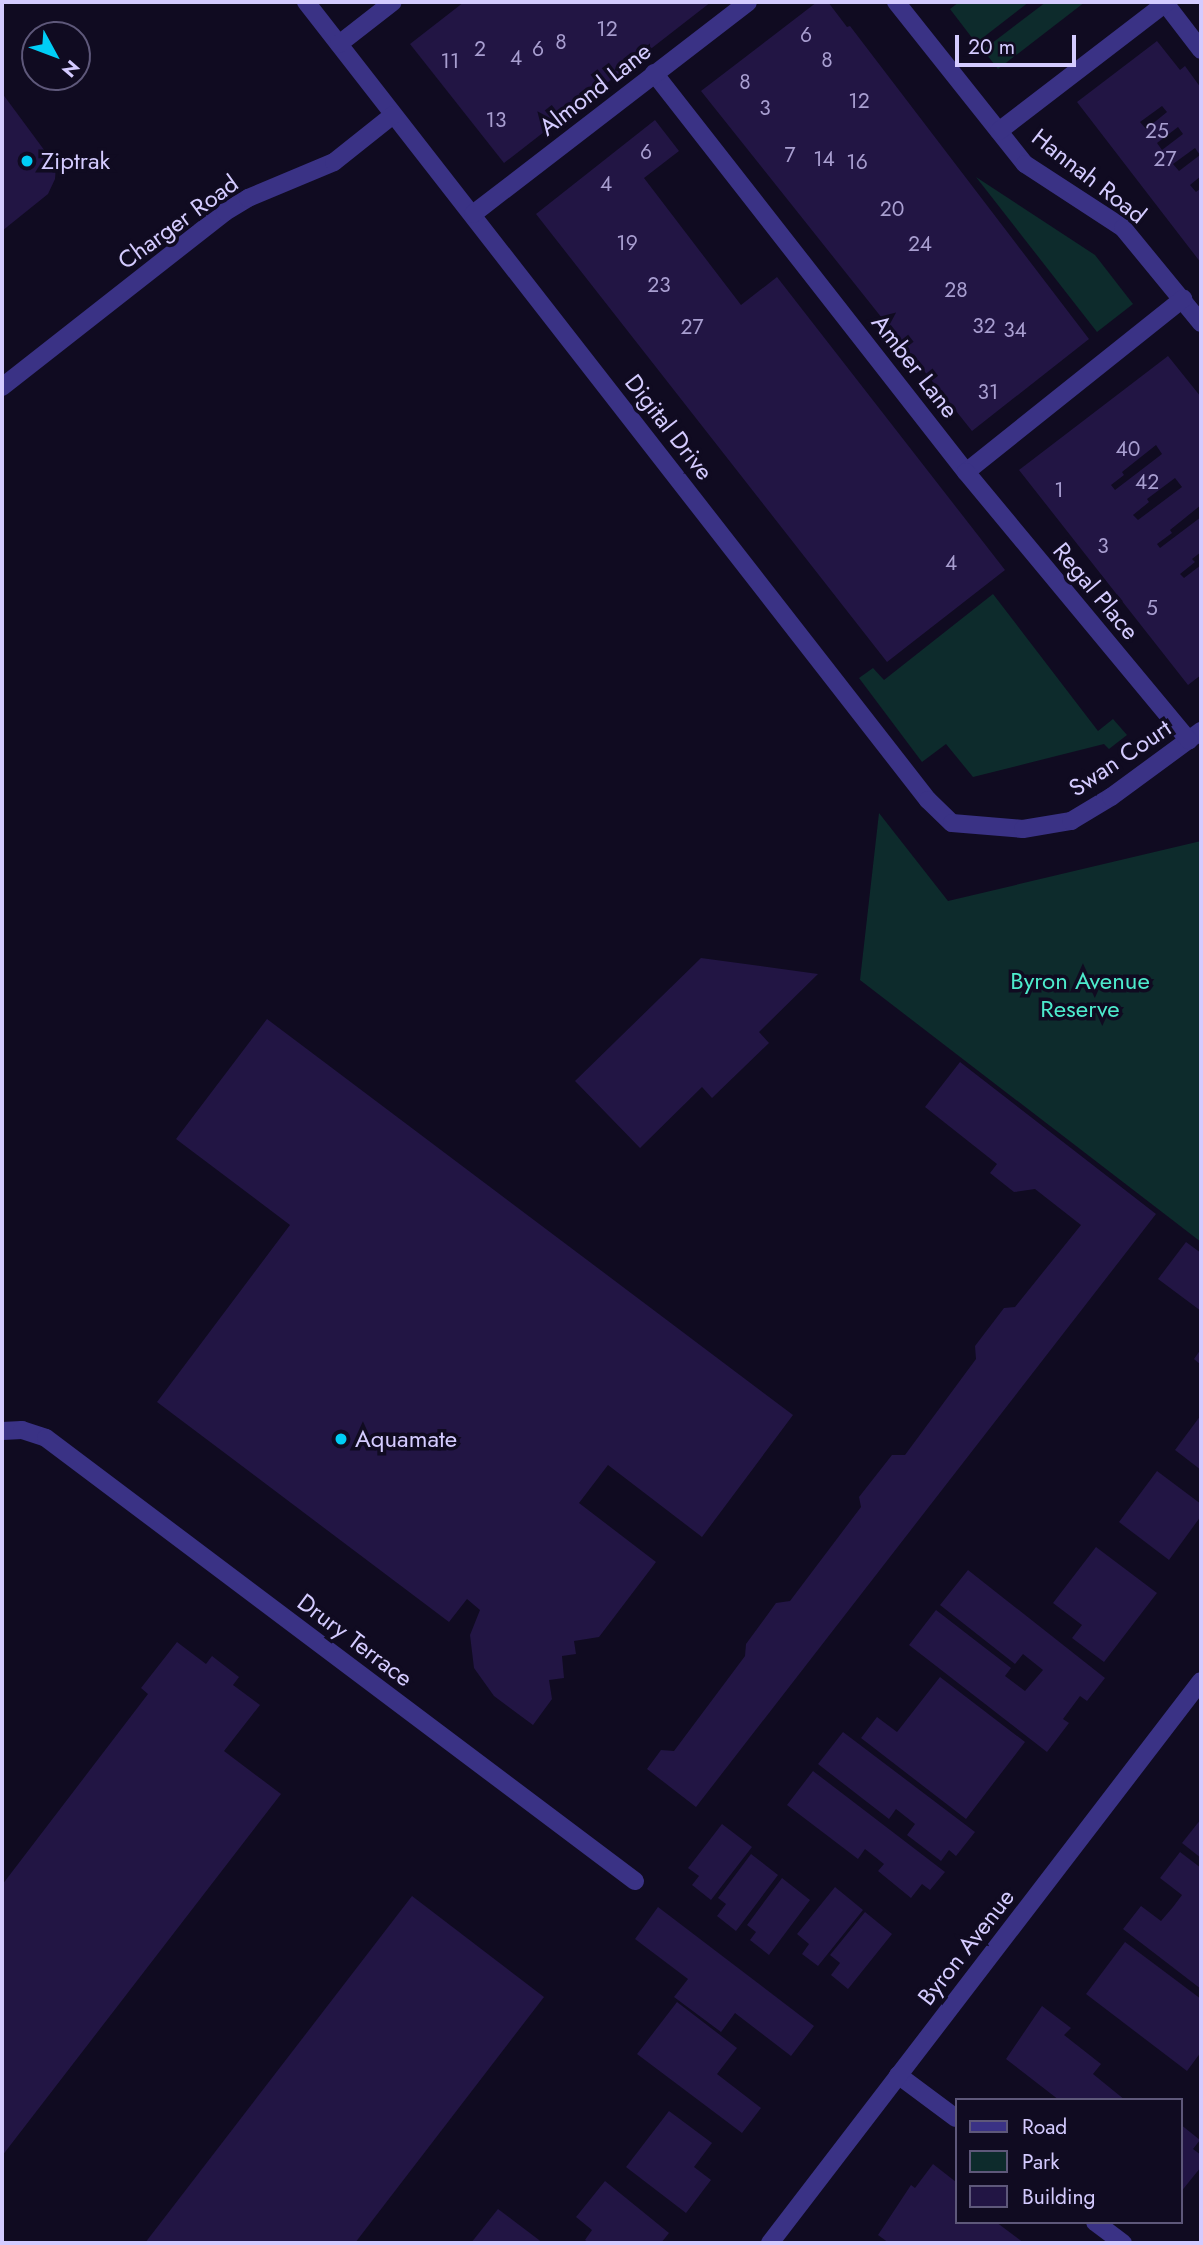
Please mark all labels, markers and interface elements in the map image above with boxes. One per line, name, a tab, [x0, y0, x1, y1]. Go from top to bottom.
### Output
house number: 12	[596, 16, 618, 42]
north arrow	[21, 21, 91, 91]
scale bar	[958, 21, 1079, 65]
house number: 6	[800, 22, 812, 48]
house number: 8	[555, 29, 567, 55]
text: 20 m	[968, 32, 1015, 62]
house number: 2	[474, 36, 486, 62]
house number: 6	[532, 36, 544, 62]
street label: Almond Lane	[533, 36, 657, 142]
house number: 4	[510, 45, 522, 71]
house number: 8	[821, 47, 833, 73]
house number: 11	[441, 48, 459, 74]
text: N	[56, 54, 86, 83]
house number: 8	[739, 69, 751, 95]
house number: 12	[848, 88, 870, 114]
house number: 3	[759, 95, 771, 121]
house number: 13	[486, 107, 506, 133]
house number: 25	[1145, 118, 1169, 144]
street label: Hannah Road	[1026, 122, 1152, 230]
house number: 6	[640, 139, 652, 165]
house number: 7	[784, 142, 796, 168]
house number: 14	[813, 146, 835, 172]
house number: 27	[1154, 146, 1176, 172]
place label: Ziptrak	[41, 147, 110, 175]
house number: 16	[846, 149, 868, 175]
marker: Ziptrak	[19, 153, 35, 169]
street label: Charger Road	[112, 169, 244, 275]
house number: 4	[600, 171, 612, 197]
house number: 20	[880, 196, 904, 222]
house number: 19	[616, 230, 638, 256]
house number: 24	[908, 231, 932, 257]
house number: 23	[647, 272, 671, 298]
house number: 28	[944, 277, 968, 303]
street label: Amber Lane	[866, 309, 964, 423]
house number: 32	[972, 313, 996, 339]
house number: 27	[681, 314, 703, 340]
house number: 34	[1003, 317, 1027, 343]
street label: Digital Drive	[619, 369, 719, 485]
house number: 31	[978, 379, 998, 405]
house number: 40	[1116, 436, 1140, 462]
house number: 42	[1135, 469, 1159, 495]
house number: 1	[1054, 477, 1064, 503]
house number: 3	[1097, 533, 1109, 559]
street label: Regal Place	[1047, 537, 1145, 645]
house number: 4	[945, 550, 957, 576]
house number: 5	[1146, 595, 1158, 621]
street label: Swan Court	[1063, 713, 1177, 803]
park label: Byron Avenue Reserve	[1010, 967, 1150, 1023]
place label: Aquamate	[355, 1425, 457, 1453]
marker: Aquamate	[333, 1431, 349, 1447]
street label: Drury Terrace	[292, 1587, 418, 1693]
street label: Byron Avenue	[912, 1883, 1020, 2011]
legend	[954, 2098, 1182, 2224]
text: Road	[1022, 2112, 1067, 2142]
text: Park	[1022, 2147, 1059, 2177]
text: Building	[1022, 2182, 1095, 2212]

